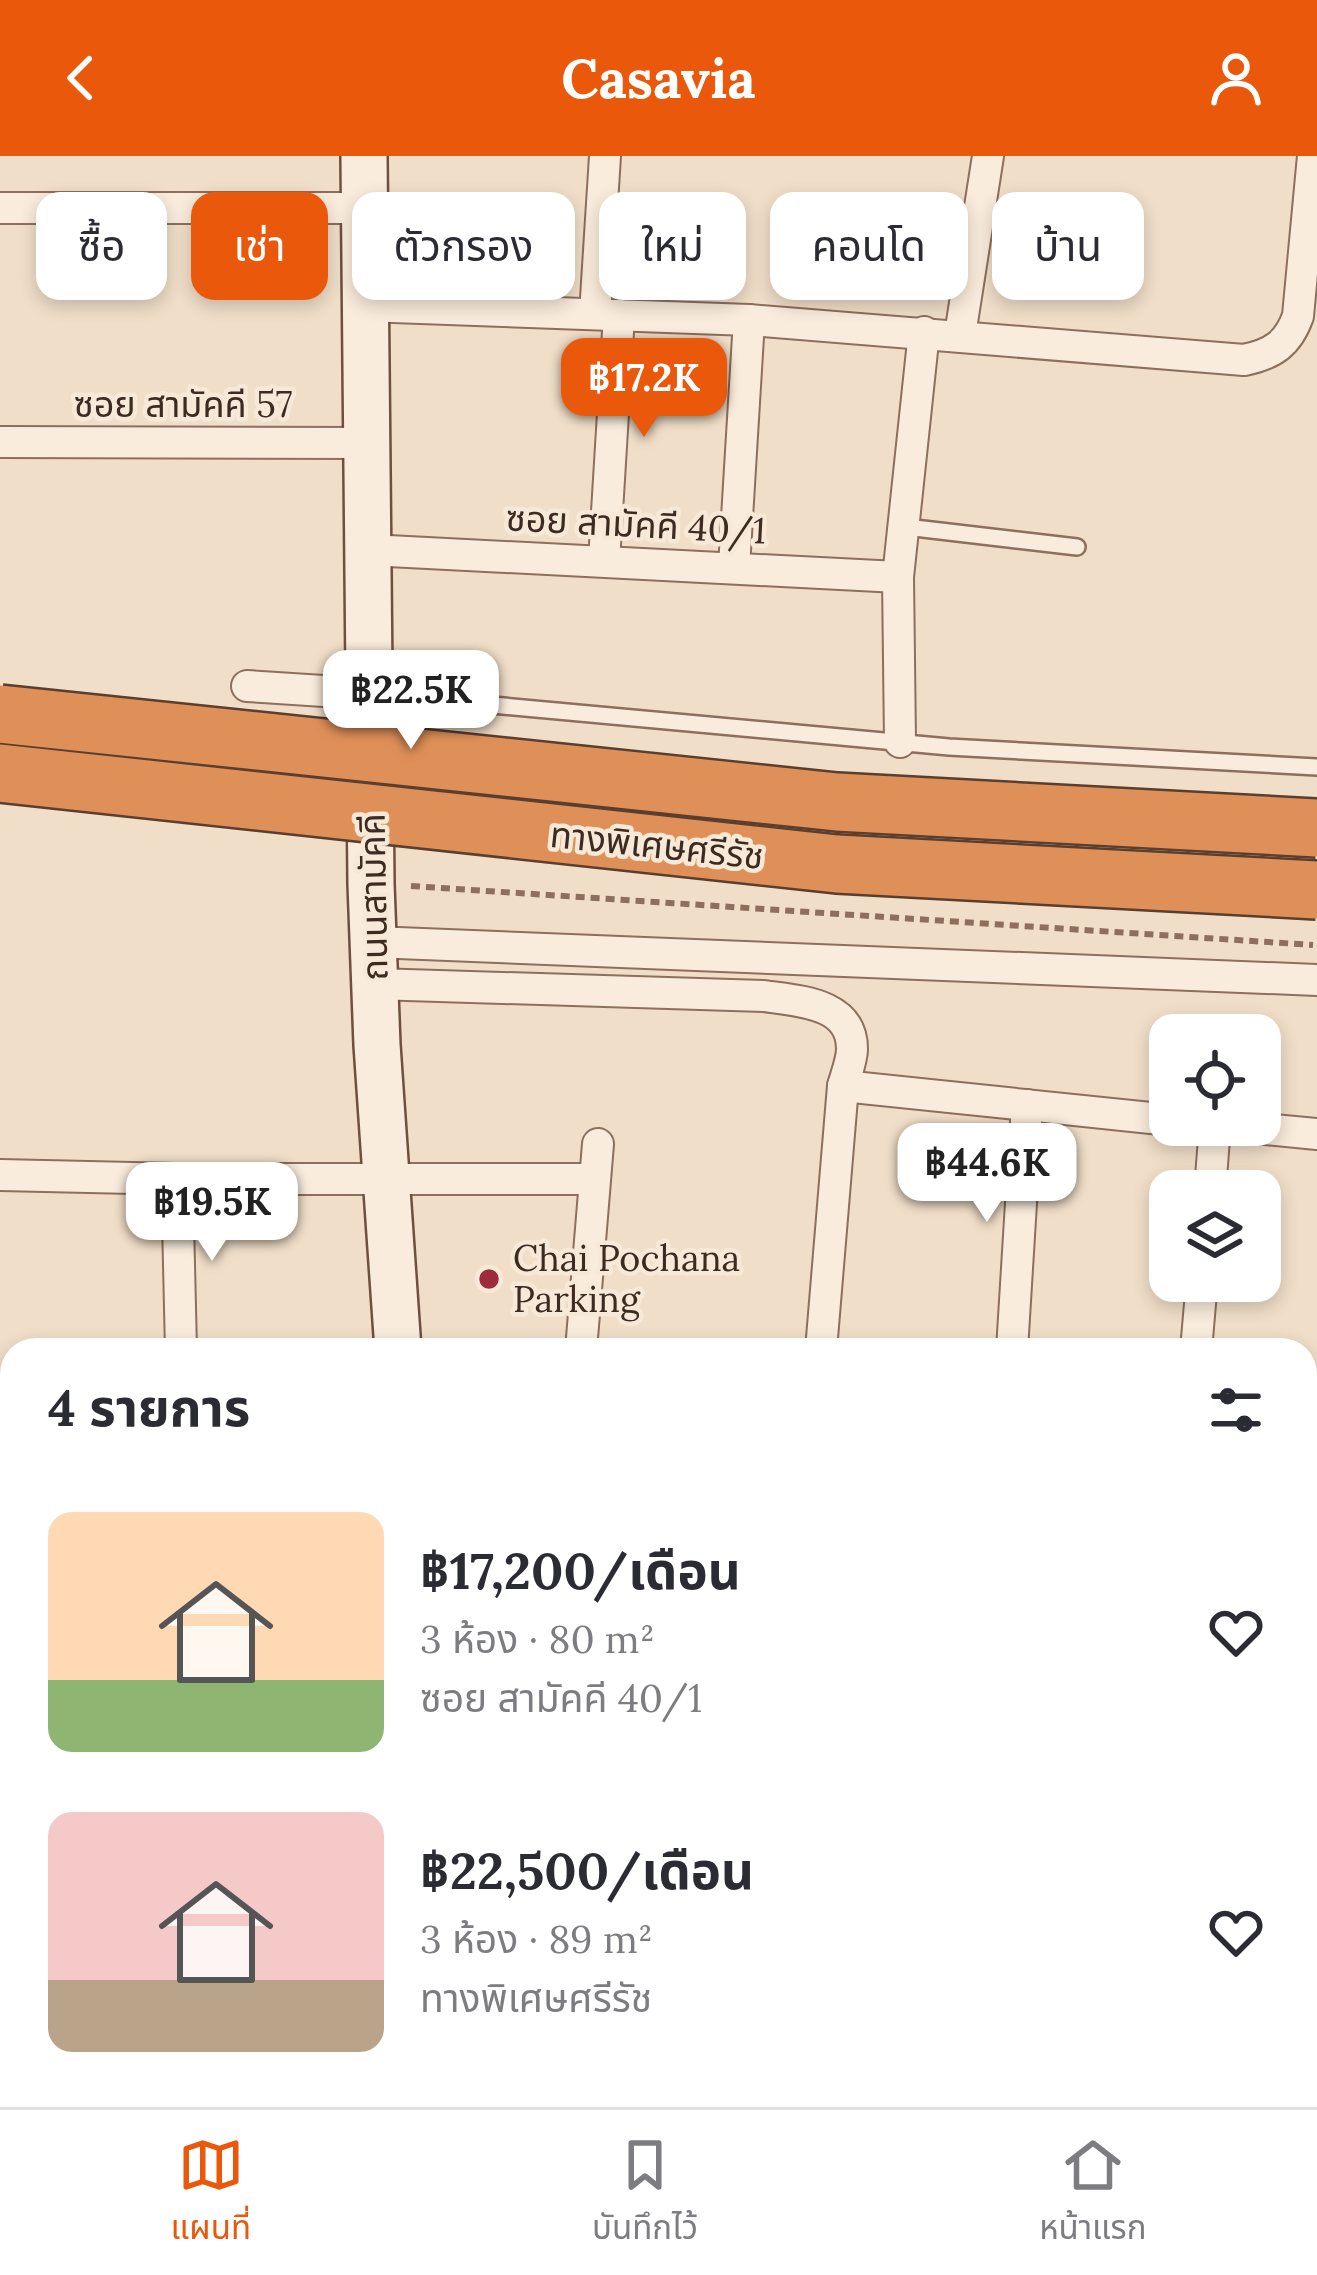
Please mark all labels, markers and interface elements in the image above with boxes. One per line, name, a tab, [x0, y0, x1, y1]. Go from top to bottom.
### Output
text: Casavia	[561, 44, 756, 113]
icon: back	[48, 45, 114, 111]
icon: person	[1203, 45, 1269, 111]
chip: ซื้อ	[36, 192, 167, 300]
chip: เช่า	[191, 192, 328, 300]
chip: ตัวกรอง	[352, 192, 575, 300]
chip: ใหม่	[599, 192, 746, 300]
chip: คอนโด	[770, 192, 968, 300]
chip: บ้าน	[992, 192, 1144, 300]
pin: ฿17.2K	[546, 338, 742, 440]
text: ฿17.2K	[588, 352, 700, 402]
street label: ซอย สามัคคี 57	[74, 381, 292, 427]
street label: ซอย สามัคคี 40/1	[505, 494, 767, 554]
pin: ฿22.5K	[313, 650, 509, 752]
text: ฿22.5K	[350, 664, 472, 714]
street label: ทางพิเศษศรีรัช	[548, 811, 766, 879]
street label: ถนนสามัคคี	[349, 813, 397, 981]
map controls	[1149, 1014, 1281, 1302]
button: locate	[1149, 1014, 1281, 1146]
pin: ฿44.6K	[889, 1123, 1085, 1225]
text: ฿44.6K	[925, 1137, 1050, 1187]
pin: ฿19.5K	[114, 1162, 310, 1264]
button: layers	[1149, 1170, 1281, 1302]
text: ฿19.5K	[153, 1176, 271, 1226]
place label: Chai Pochana Parking	[513, 1235, 740, 1322]
marker: Chai Pochana Parking	[476, 1266, 502, 1292]
text: 4 รายการ	[48, 1375, 250, 1440]
icon: filters	[1203, 1377, 1269, 1443]
text: ฿17,200/เดือน	[420, 1538, 741, 1603]
icon: home	[144, 1560, 288, 1704]
icon: heart	[1203, 1599, 1269, 1665]
text: 3 ห้อง · 80 m²	[420, 1614, 655, 1664]
text: ซอย สามัคคี 40/1	[420, 1673, 702, 1723]
text: ฿22,500/เดือน	[420, 1838, 754, 1903]
icon: home	[144, 1860, 288, 2004]
icon: heart	[1203, 1899, 1269, 1965]
text: 3 ห้อง · 89 m²	[420, 1914, 653, 1964]
text: ทางพิเศษศรีรัช	[420, 1973, 652, 2023]
tab: แผนที่	[171, 2132, 251, 2254]
tab: บันทึกไว้	[592, 2132, 698, 2254]
tab: หน้าแรก	[1039, 2132, 1146, 2254]

